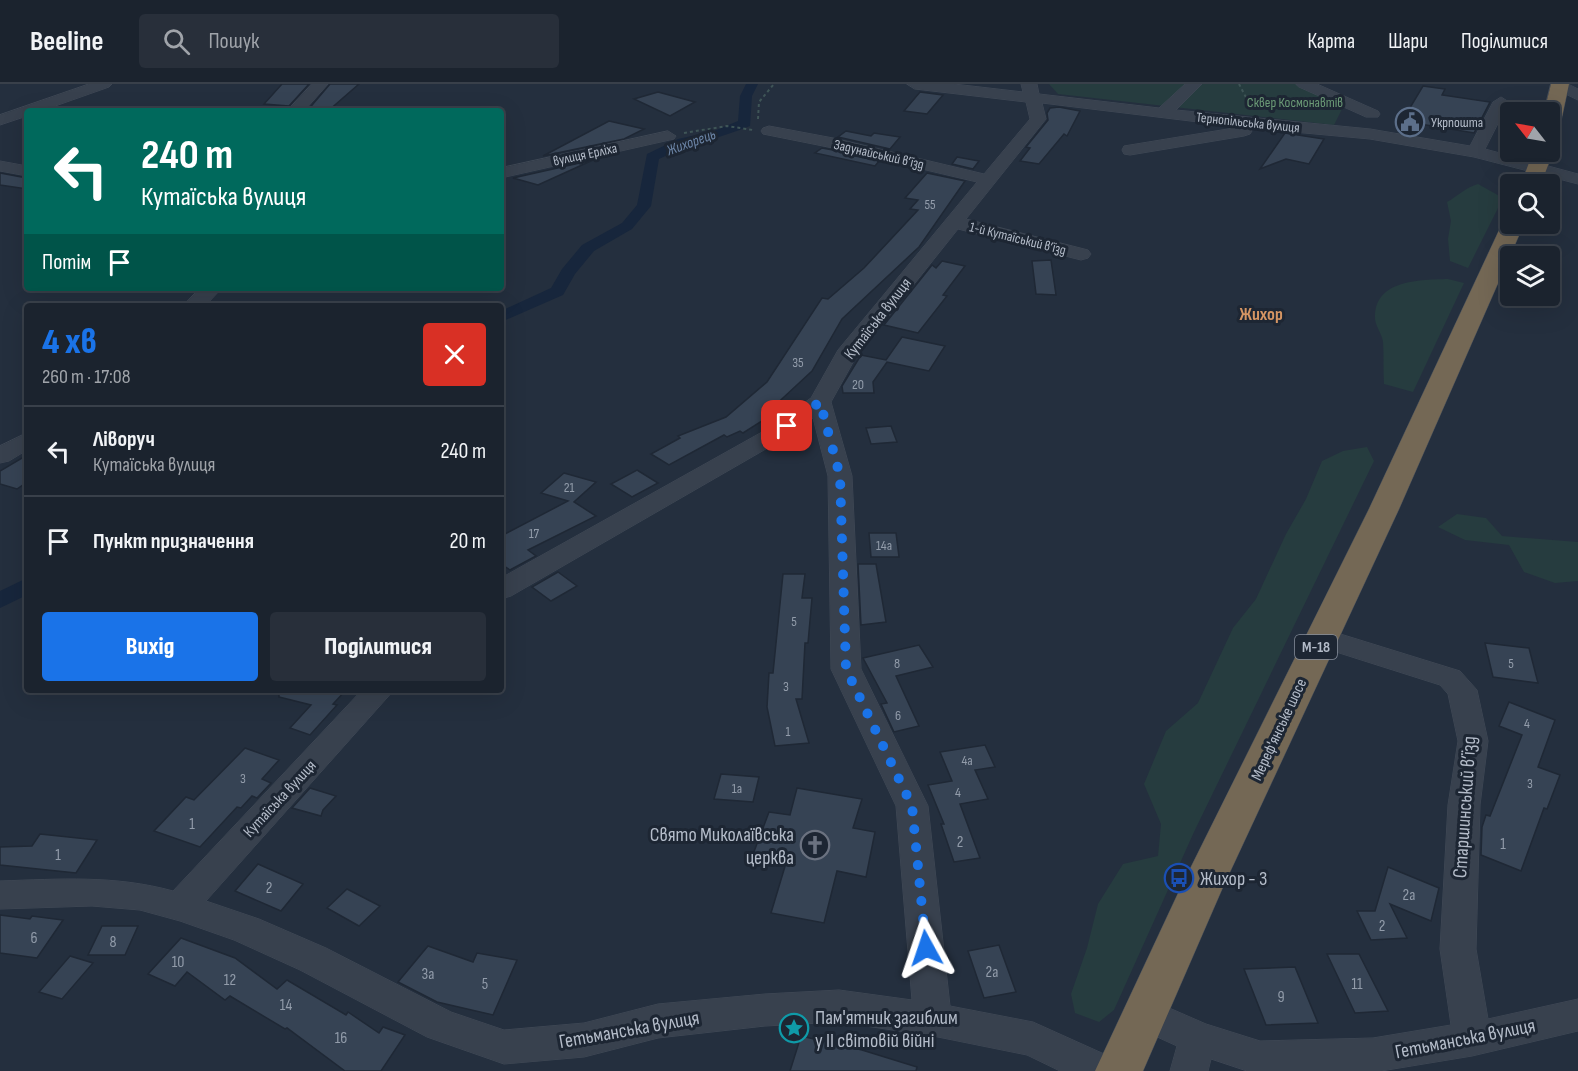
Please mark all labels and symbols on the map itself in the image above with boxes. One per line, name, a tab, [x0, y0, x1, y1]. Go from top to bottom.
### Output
park label: Сквер Космонавтів	[1247, 94, 1343, 111]
north arrow	[1500, 102, 1560, 162]
public building icon: Укрпошта	[1394, 106, 1426, 138]
street label: Тернопільська вулиця	[1195, 109, 1300, 136]
place label: Укрпошта	[1431, 114, 1483, 131]
water label: Жихорець	[663, 125, 719, 160]
street label: Задунайський в’їзд	[832, 136, 926, 173]
street label: вулиця Ерліха	[552, 139, 619, 170]
house number: 55	[924, 196, 936, 213]
street label: 1-й Кутаїський в’їзд	[968, 218, 1068, 259]
street label: Кутаїська вулиця	[841, 274, 916, 363]
district label: Жихор	[1239, 304, 1283, 325]
house number: 35	[792, 354, 804, 371]
house number: 20	[852, 376, 864, 393]
pin	[761, 400, 812, 451]
house number: 21	[564, 479, 574, 496]
house number: 17	[529, 525, 540, 542]
house number: 14а	[876, 537, 892, 554]
house number: 5	[791, 613, 797, 630]
road number: М-18	[1295, 635, 1337, 659]
house number: 8	[894, 655, 900, 672]
house number: 5	[1508, 655, 1514, 672]
street label: Мереф'янське шосе	[1247, 676, 1311, 784]
house number: 3	[783, 678, 789, 695]
house number: 6	[895, 707, 901, 724]
house number: 4	[1524, 715, 1530, 732]
house number: 1	[786, 723, 791, 740]
street label: Старшинський в’їзд	[1448, 735, 1482, 879]
house number: 4а	[961, 752, 973, 769]
street label: Кутаїська вулиця	[240, 757, 320, 841]
house number: 3	[240, 770, 246, 787]
house number: 3	[1527, 775, 1533, 792]
house number: 1а	[732, 780, 742, 797]
house number: 4	[955, 784, 961, 801]
house number: 1	[189, 815, 195, 834]
place label: Свято Миколаївська церква	[650, 823, 794, 870]
church icon: Свято Миколаївська церква	[799, 829, 831, 861]
house number: 2	[957, 833, 963, 852]
house number: 1	[1500, 835, 1506, 854]
house number: 1	[55, 846, 61, 865]
bus stop icon: Жихор - 3	[1163, 862, 1195, 894]
place label: Жихор - 3	[1200, 867, 1267, 891]
house number: 2	[266, 879, 272, 898]
house number: 2а	[1403, 886, 1415, 905]
position arrow	[894, 916, 958, 980]
house number: 2	[1379, 917, 1385, 936]
house number: 6	[30, 929, 38, 948]
house number: 8	[109, 933, 117, 952]
house number: 10	[172, 953, 184, 972]
house number: 2а	[986, 963, 998, 982]
house number: 3а	[422, 965, 434, 984]
house number: 12	[224, 971, 236, 990]
house number: 5	[482, 975, 488, 994]
house number: 11	[1351, 975, 1363, 994]
house number: 9	[1277, 988, 1285, 1007]
house number: 14	[280, 996, 292, 1015]
street label: Гетьманська вулиця	[557, 1006, 701, 1054]
place label: Пам'ятник загиблим у II світовій війні	[815, 1006, 958, 1053]
place icon: Пам'ятник загиблим у II світовій війні	[778, 1012, 810, 1044]
street label: Гетьманська вулиця	[1393, 1014, 1537, 1064]
house number: 16	[335, 1029, 347, 1048]

